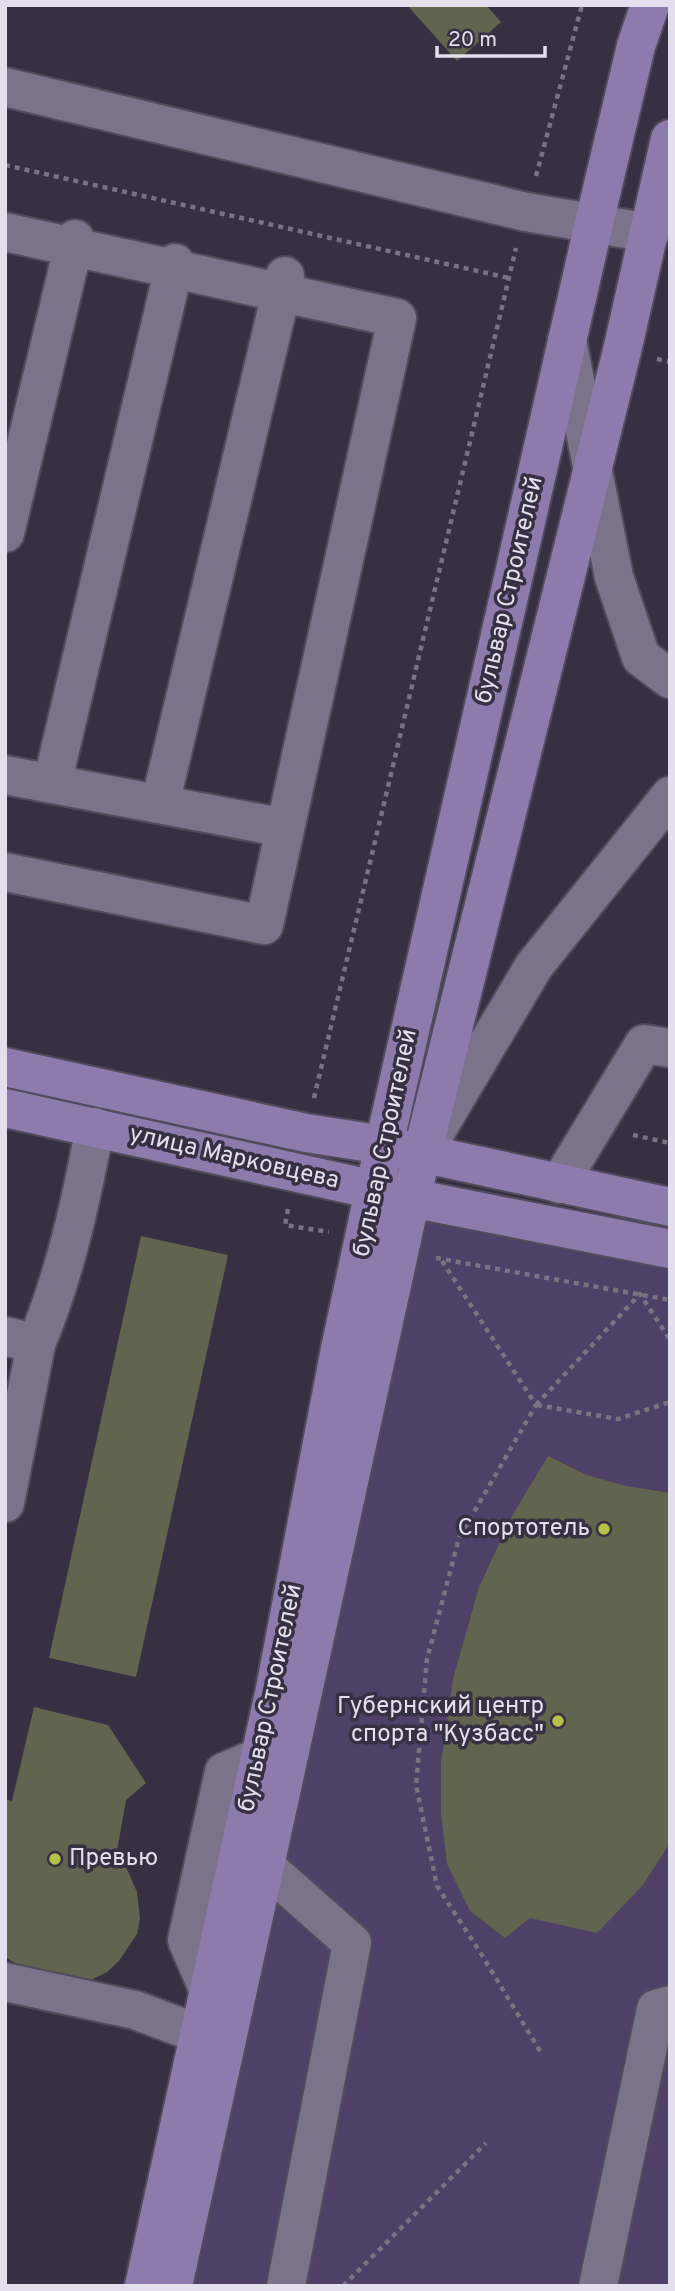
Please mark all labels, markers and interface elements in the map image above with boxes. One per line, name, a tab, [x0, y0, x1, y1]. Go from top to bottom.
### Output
scale bar	[437, 14, 546, 58]
text: 20 m	[448, 27, 497, 54]
street label: бульвар Строителей	[469, 473, 551, 707]
street label: бульвар Строителей	[347, 1026, 425, 1260]
street label: улица Марковцева	[126, 1119, 342, 1197]
place label: Спортотель	[457, 1514, 590, 1544]
marker: Спортотель	[596, 1521, 612, 1537]
street label: бульвар Строителей	[232, 1581, 310, 1815]
place label: Губернский центр спорта "Кузбасс"	[337, 1692, 544, 1750]
marker: Губернский центр спорта "Кузбасс"	[550, 1713, 566, 1729]
place label: Превью	[69, 1844, 158, 1874]
marker: Превью	[47, 1851, 63, 1867]

